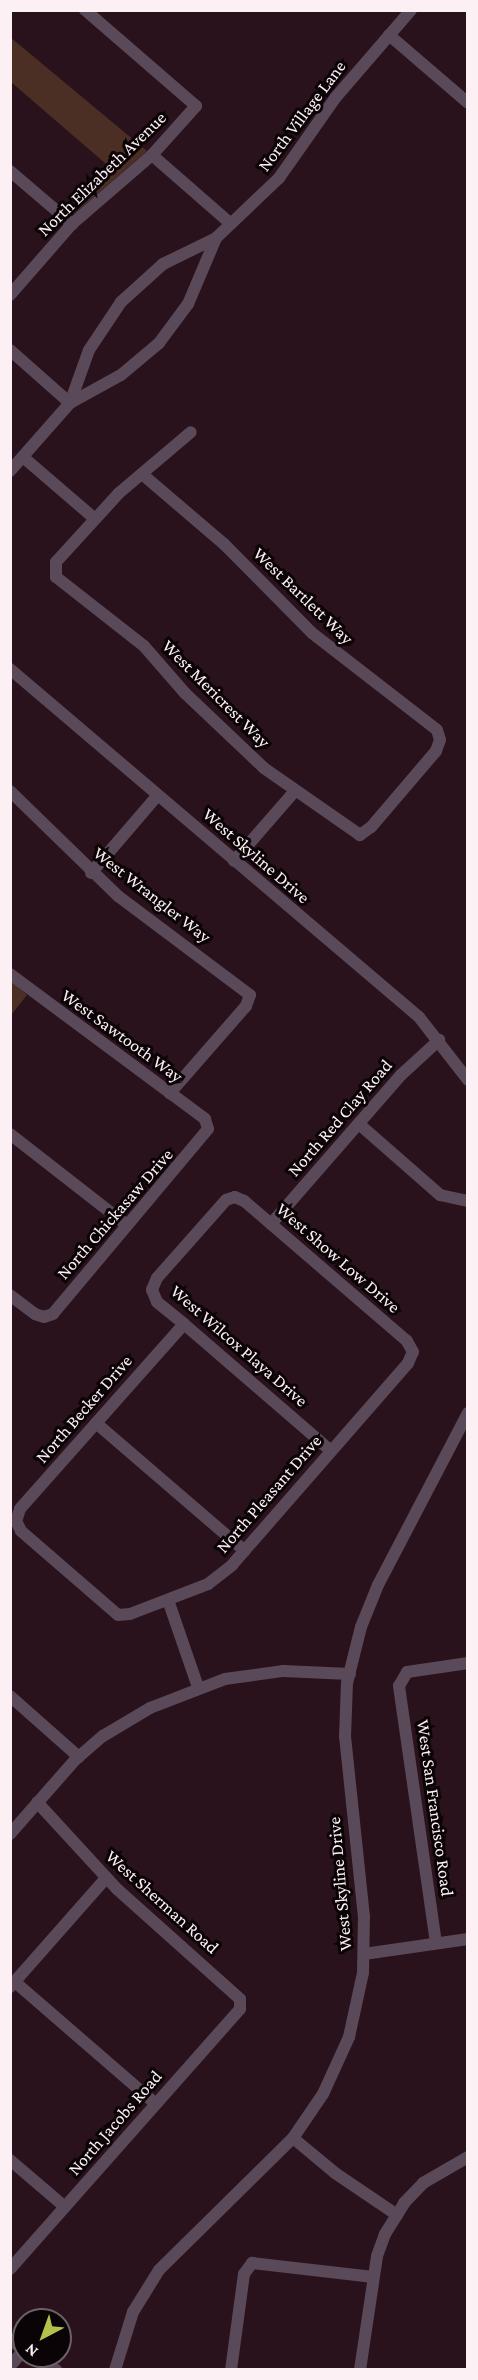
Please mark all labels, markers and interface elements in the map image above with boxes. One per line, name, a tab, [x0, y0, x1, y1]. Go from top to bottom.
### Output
street label: North Village Lane	[253, 56, 351, 176]
street label: North Elizabeth Avenue	[33, 107, 171, 241]
street label: West Bartlett Way	[248, 543, 358, 649]
street label: West Mericrest Way	[157, 635, 275, 753]
street label: West Skyline Drive	[198, 804, 314, 908]
street label: West Wrangler Way	[89, 842, 215, 948]
street label: West Sawtooth Way	[57, 985, 187, 1087]
street label: North Red Clay Road	[283, 1055, 397, 1181]
street label: North Chickasaw Drive	[52, 1144, 178, 1284]
street label: West Show Low Drive	[272, 1198, 404, 1318]
street label: West Wilcox Playa Drive	[166, 1281, 312, 1411]
street label: North Becker Drive	[31, 1350, 137, 1468]
street label: North Pleasant Drive	[212, 1430, 326, 1558]
street label: West San Francisco Road	[412, 1718, 458, 1898]
street label: West Skyline Drive	[323, 1816, 357, 1952]
street label: West Sherman Road	[101, 1846, 223, 1958]
street label: North Jacobs Road	[63, 2066, 167, 2180]
north arrow	[12, 2308, 72, 2368]
text: N	[21, 2340, 41, 2360]

